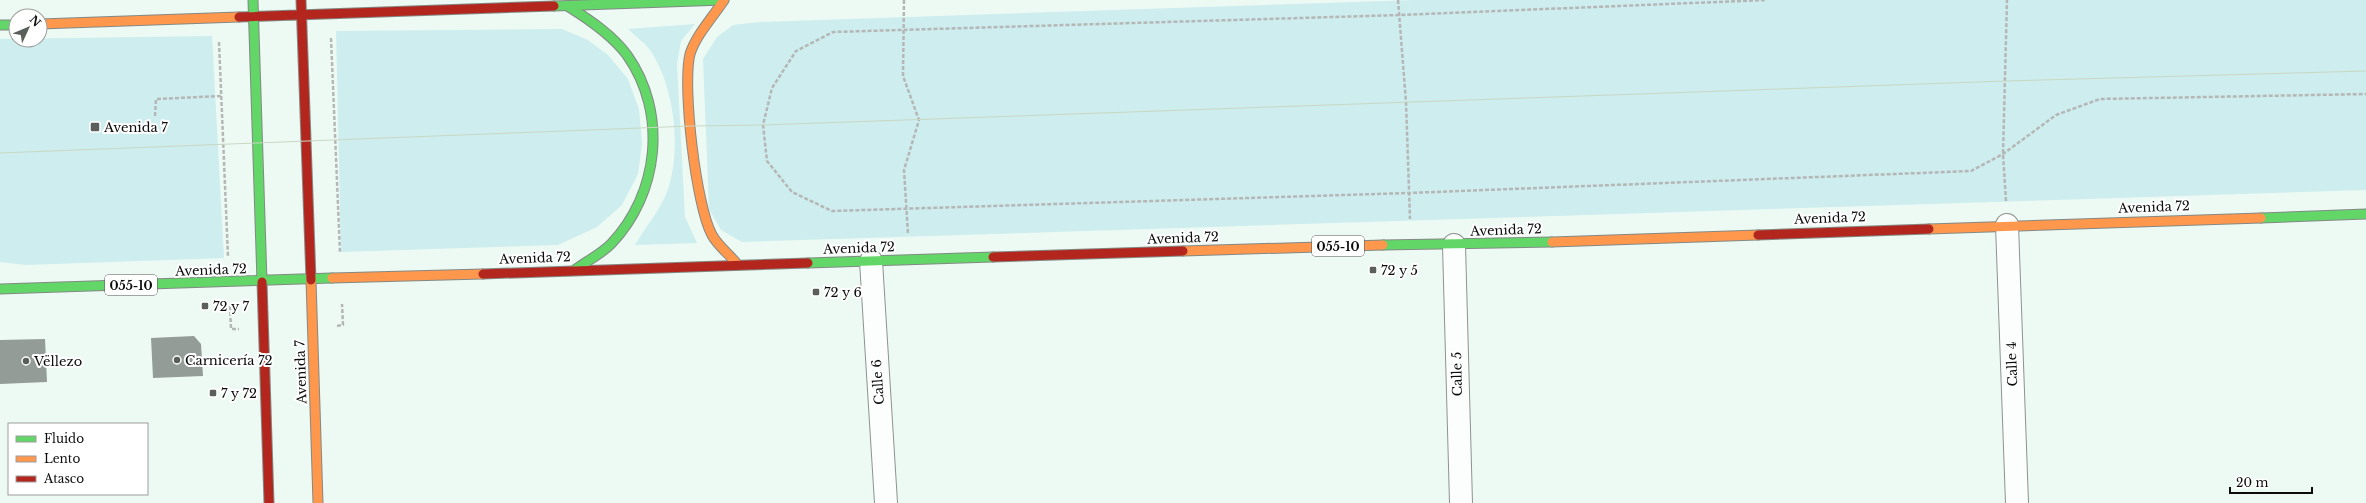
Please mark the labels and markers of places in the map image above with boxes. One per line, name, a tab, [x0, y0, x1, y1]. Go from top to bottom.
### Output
place label: Avenida 7	[103, 119, 168, 136]
marker: Avenida 7	[89, 121, 101, 133]
place label: 72 y 5	[1381, 262, 1418, 279]
marker: 72 y 5	[1368, 265, 1378, 275]
place label: 72 y 6	[824, 284, 862, 301]
marker: 72 y 6	[811, 287, 821, 297]
place label: 72 y 7	[213, 298, 250, 315]
marker: 72 y 7	[200, 301, 210, 311]
place label: Carnicería 72	[185, 352, 273, 369]
place label: Vëllezo	[33, 353, 82, 370]
marker: Carnicería 72	[172, 355, 182, 365]
marker: Vëllezo	[21, 356, 31, 366]
place label: 7 y 72	[221, 385, 257, 402]
marker: 7 y 72	[208, 388, 218, 398]

